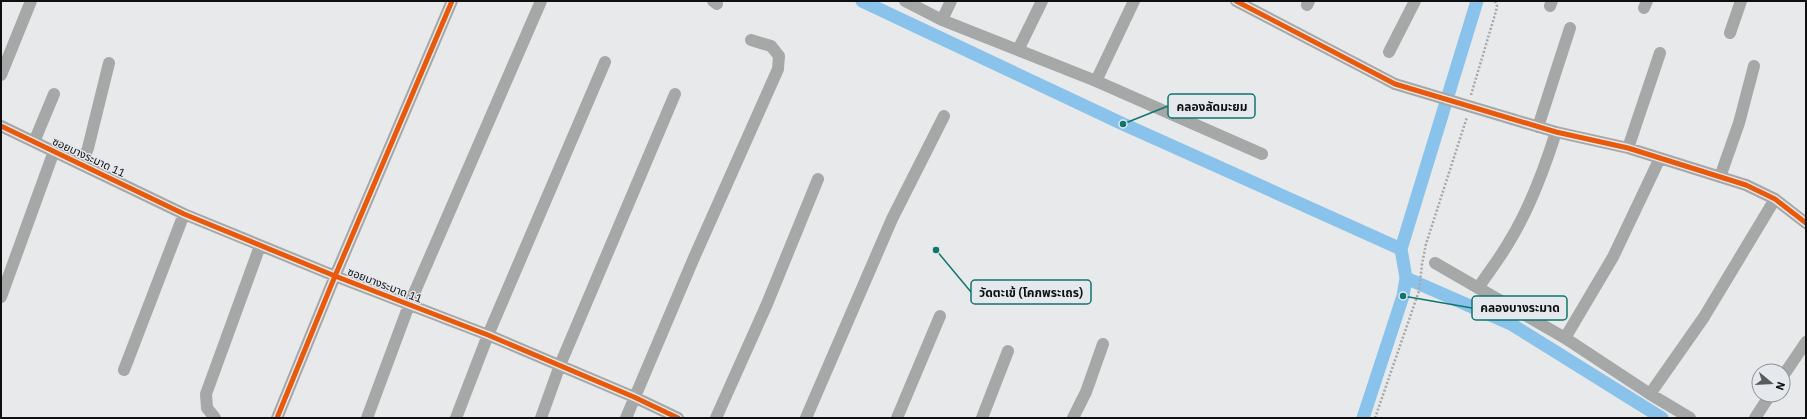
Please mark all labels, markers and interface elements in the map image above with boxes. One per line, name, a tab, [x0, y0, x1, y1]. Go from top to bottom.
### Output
callout: คลองลัดมะยม	[1168, 94, 1255, 118]
text: คลองลัดมะยม	[1177, 99, 1247, 114]
street label: ซอยบางระมาด 11	[50, 134, 128, 180]
street label: ซอยบางระมาด 11	[346, 264, 425, 306]
callout: วัดตะเข้ (โคกพระเถร)	[971, 280, 1091, 304]
text: วัดตะเข้ (โคกพระเถร)	[979, 285, 1083, 300]
callout: คลองบางระมาด	[1472, 296, 1567, 320]
text: คลองบางระมาด	[1480, 300, 1560, 315]
north arrow	[1751, 363, 1791, 403]
text: N	[1773, 380, 1788, 392]

